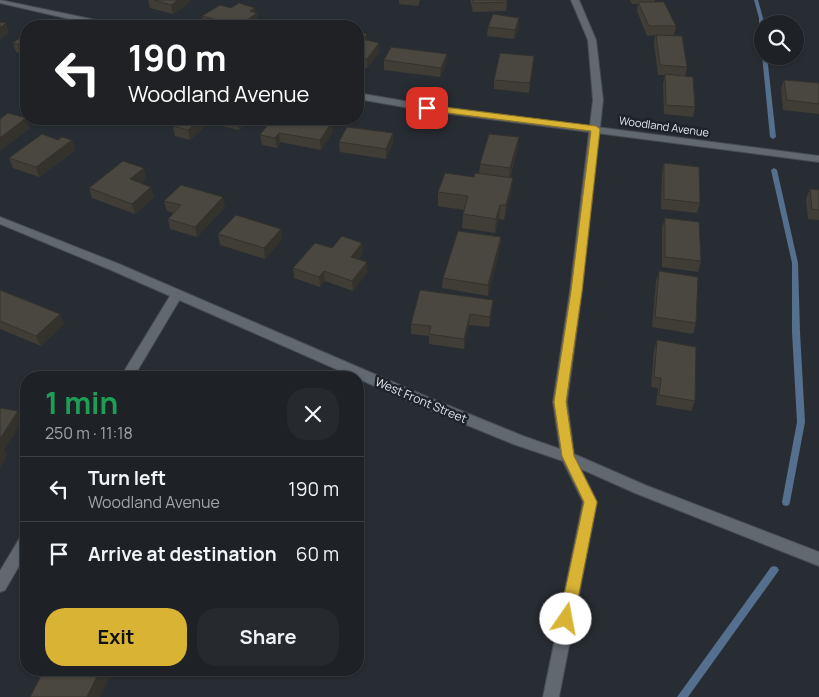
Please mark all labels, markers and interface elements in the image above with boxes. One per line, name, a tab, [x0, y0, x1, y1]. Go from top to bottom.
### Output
map controls	[754, 15, 804, 65]
button: search	[754, 15, 804, 65]
text: 190 m	[128, 34, 227, 82]
icon: left	[45, 40, 110, 105]
text: Woodland Avenue	[128, 79, 309, 109]
pin	[406, 87, 448, 129]
icon: arrive	[413, 94, 441, 122]
street label: Woodland Avenue	[618, 112, 711, 140]
street label: West Front Street	[373, 373, 470, 427]
text: 1 min	[45, 382, 118, 423]
button: close	[287, 388, 339, 440]
text: 250 m · 11:18	[45, 422, 133, 444]
text: Turn left	[88, 465, 166, 491]
icon: left	[45, 475, 73, 503]
text: 190 m	[288, 476, 339, 502]
text: Woodland Avenue	[88, 491, 220, 513]
icon: arrive	[45, 540, 73, 568]
text: Arrive at destination	[88, 541, 277, 567]
text: 60 m	[296, 541, 339, 567]
position arrow	[539, 592, 591, 644]
button: Exit	[45, 608, 187, 666]
button: Share	[197, 608, 339, 666]

